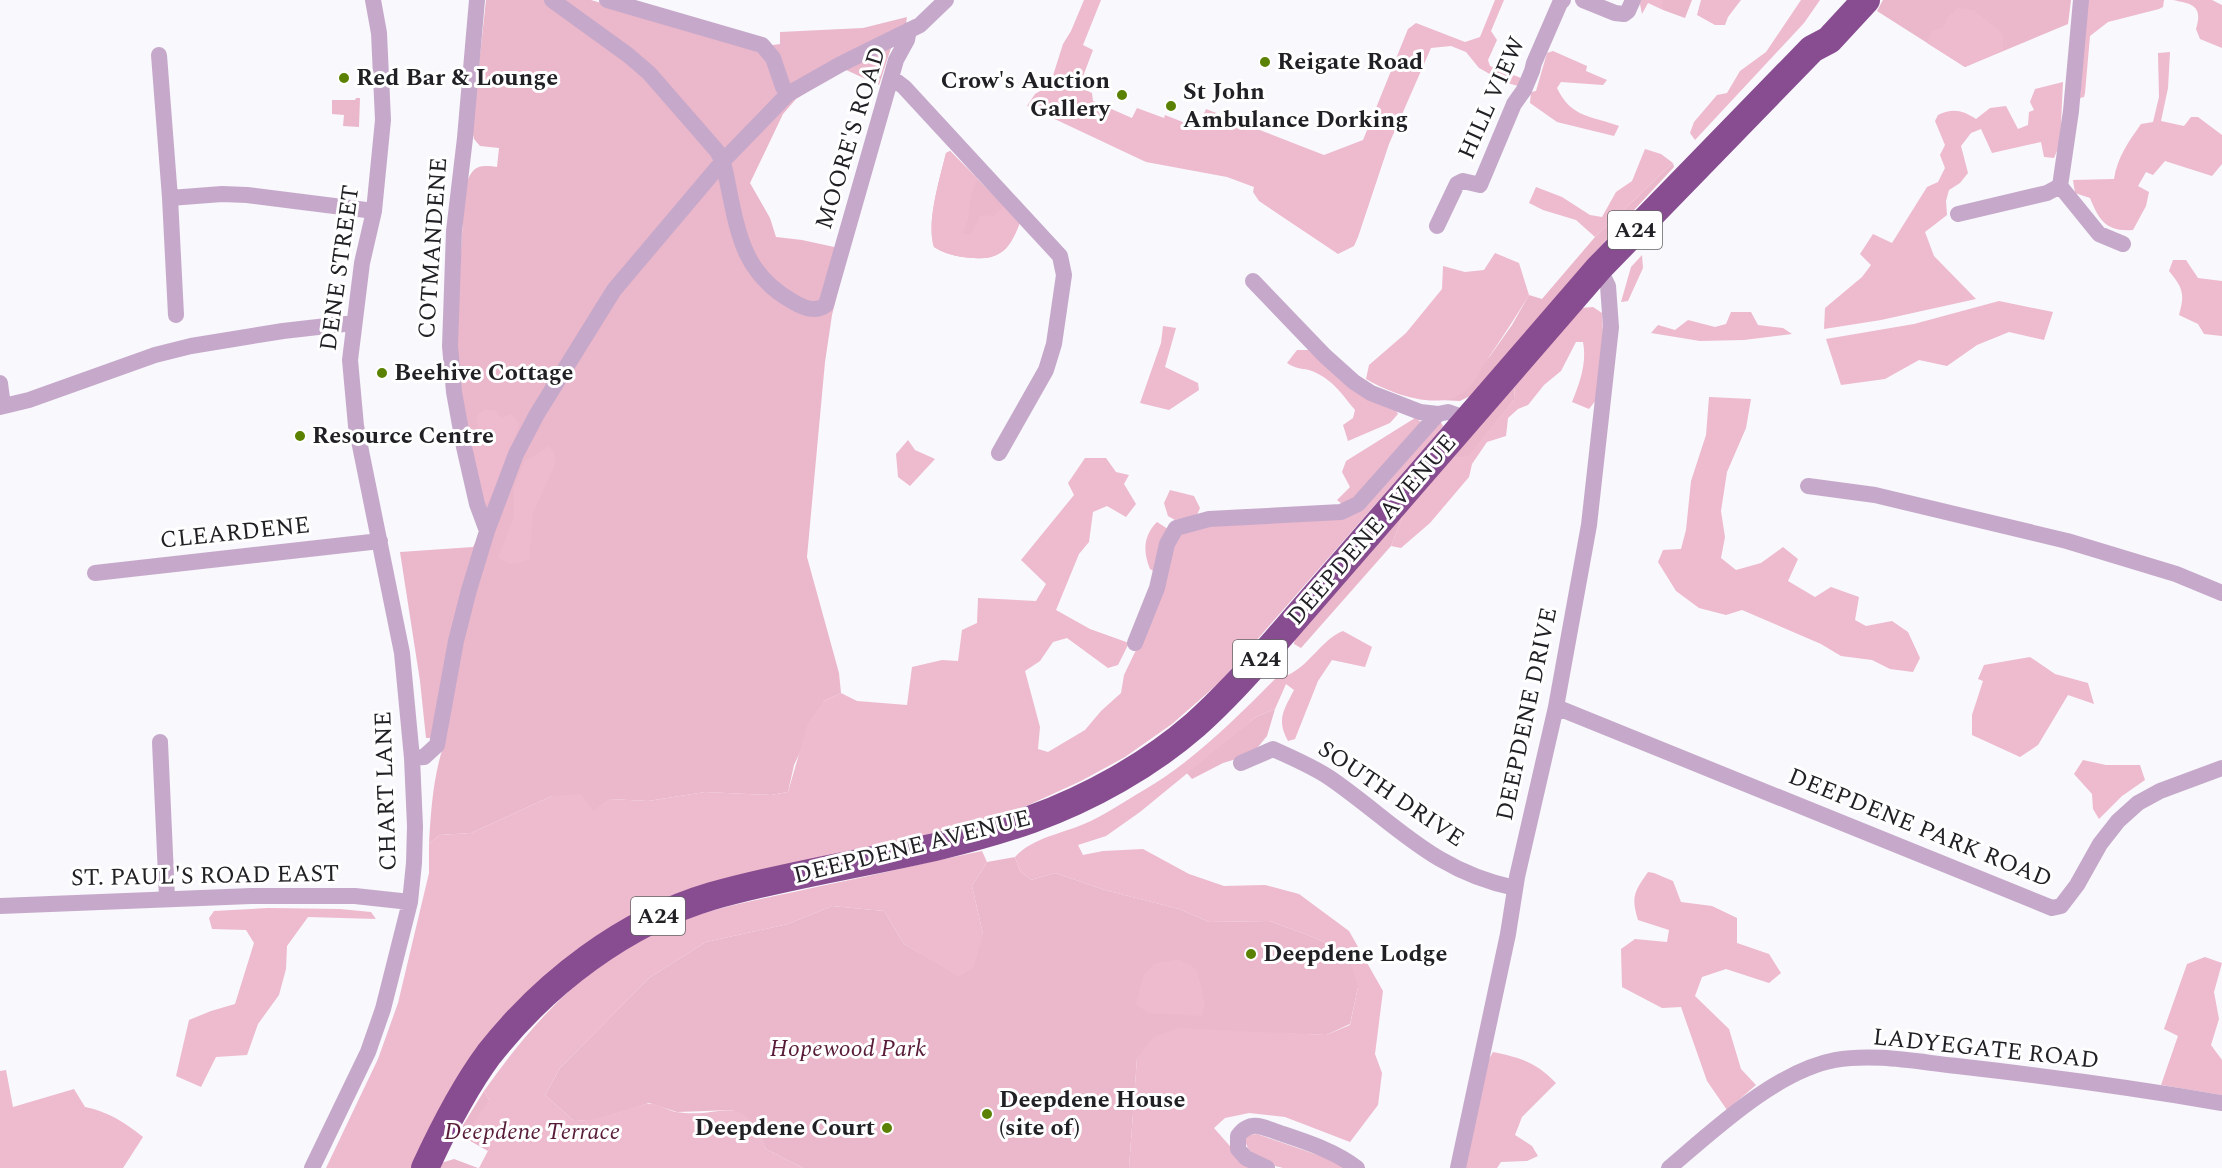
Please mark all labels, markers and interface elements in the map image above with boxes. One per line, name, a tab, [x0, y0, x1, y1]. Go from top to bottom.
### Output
street label: HILL VIEW	[1449, 30, 1535, 165]
street label: MOORE'S ROAD	[806, 42, 896, 234]
place label: Reigate Road	[1277, 44, 1423, 80]
marker: Reigate Road	[1258, 55, 1272, 69]
place label: Red Bar & Lounge	[356, 60, 558, 96]
place label: Crow's Auction Gallery	[941, 63, 1112, 127]
marker: Red Bar & Lounge	[337, 71, 351, 85]
place label: St John Ambulance Dorking	[1183, 74, 1408, 138]
marker: Crow's Auction Gallery	[1115, 88, 1129, 102]
marker: St John Ambulance Dorking	[1164, 99, 1178, 113]
street label: COTMANDENE	[409, 156, 457, 340]
street label: DENE STREET	[311, 183, 369, 353]
road number: A24	[1608, 211, 1662, 249]
place label: Beehive Cottage	[394, 355, 574, 391]
marker: Beehive Cottage	[375, 366, 389, 380]
place label: Resource Centre	[312, 418, 494, 454]
street label: DEEPDENE AVENUE	[1279, 426, 1465, 634]
marker: Resource Centre	[293, 429, 307, 443]
street label: CLEARDENE	[158, 507, 312, 559]
street label: DEEPDENE DRIVE	[1487, 604, 1567, 824]
road number: A24	[1233, 640, 1287, 678]
street label: CHART LANE	[365, 710, 407, 872]
street label: SOUTH DRIVE	[1310, 732, 1472, 856]
street label: DEEPDENE PARK ROAD	[1783, 759, 2057, 897]
street label: DEEPDENE AVENUE	[790, 800, 1034, 894]
street label: ST. PAUL'S ROAD EAST	[70, 856, 340, 896]
road number: A24	[631, 897, 685, 935]
place label: Deepdene Lodge	[1263, 936, 1447, 972]
marker: Deepdene Lodge	[1244, 947, 1258, 961]
street label: LADYEGATE ROAD	[1871, 1019, 2101, 1079]
park label: Hopewood Park	[770, 1031, 926, 1067]
place label: Deepdene House (site of)	[999, 1082, 1185, 1146]
marker: Deepdene House (site of)	[980, 1107, 994, 1121]
place label: Deepdene Court	[695, 1110, 875, 1146]
park label: Deepdene Terrace	[444, 1114, 620, 1150]
marker: Deepdene Court	[880, 1121, 894, 1135]

